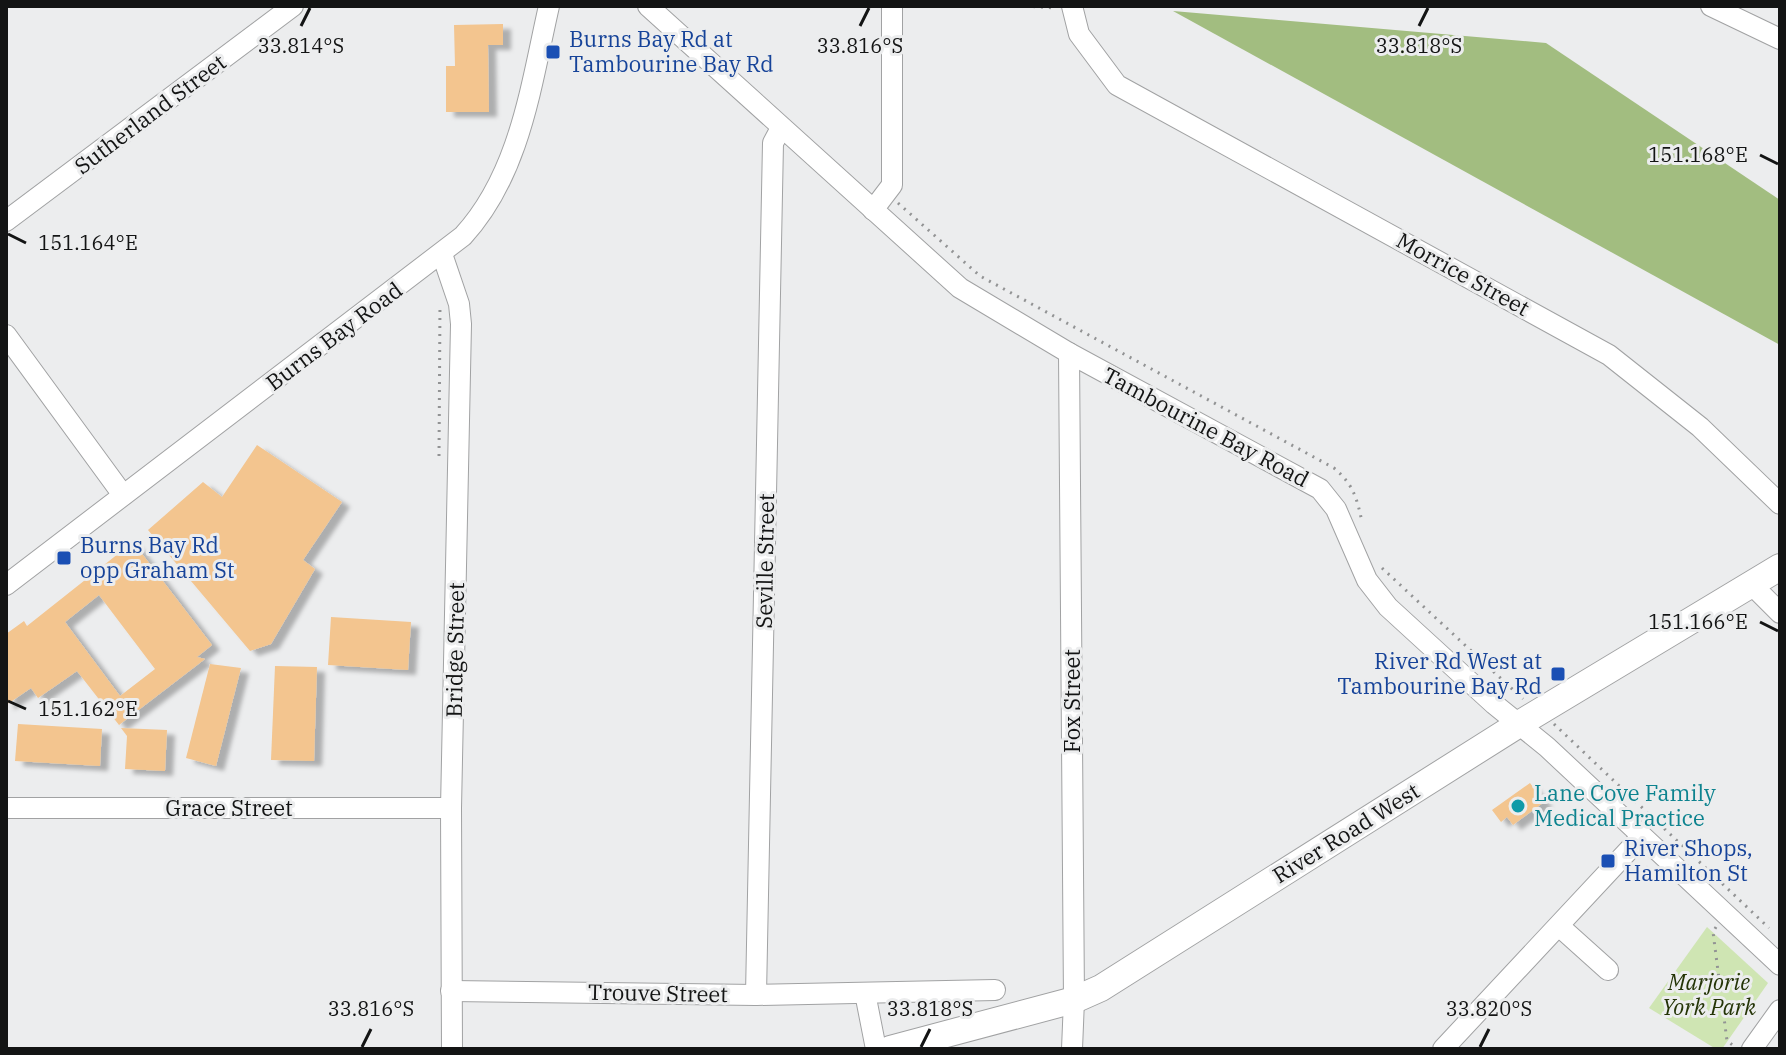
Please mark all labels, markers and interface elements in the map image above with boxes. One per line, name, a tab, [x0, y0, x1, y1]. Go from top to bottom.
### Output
place label: Burns Bay Rd at Tambourine Bay Rd	[569, 24, 774, 78]
text: 33.814°S	[258, 32, 344, 59]
text: 33.816°S	[817, 32, 903, 59]
text: 33.818°S	[1376, 32, 1462, 59]
marker: Burns Bay Rd at Tambourine Bay Rd	[544, 43, 562, 61]
street label: Sutherland Street	[68, 47, 231, 180]
text: 151.168°E	[1648, 141, 1748, 168]
street label: Morrice Street	[1392, 225, 1535, 322]
text: 151.164°E	[38, 229, 138, 256]
street label: Burns Bay Road	[260, 275, 408, 396]
street label: Tambourine Bay Road	[1098, 360, 1314, 493]
street label: Seville Street	[749, 493, 780, 629]
place label: Burns Bay Rd opp Graham St	[80, 530, 235, 584]
marker: Burns Bay Rd opp Graham St	[55, 549, 73, 567]
street label: Bridge Street	[439, 582, 470, 718]
text: 151.166°E	[1648, 608, 1748, 635]
place label: River Rd West at Tambourine Bay Rd	[1337, 646, 1542, 700]
street label: Fox Street	[1057, 649, 1086, 753]
marker: River Rd West at Tambourine Bay Rd	[1549, 665, 1567, 683]
text: 151.162°E	[38, 695, 138, 722]
street label: River Road West	[1267, 776, 1425, 889]
place label: Lane Cove Family Medical Practice	[1534, 778, 1716, 832]
street label: Grace Street	[165, 793, 293, 822]
marker: Lane Cove Family Medical Practice	[1509, 797, 1527, 815]
place label: River Shops, Hamilton St	[1624, 833, 1753, 887]
marker: River Shops, Hamilton St	[1599, 852, 1617, 870]
park label: Marjorie York Park	[1662, 967, 1756, 1021]
street label: Trouve Street	[588, 977, 728, 1008]
text: 33.816°S	[328, 995, 414, 1022]
text: 33.818°S	[887, 995, 973, 1022]
text: 33.820°S	[1446, 995, 1532, 1022]

